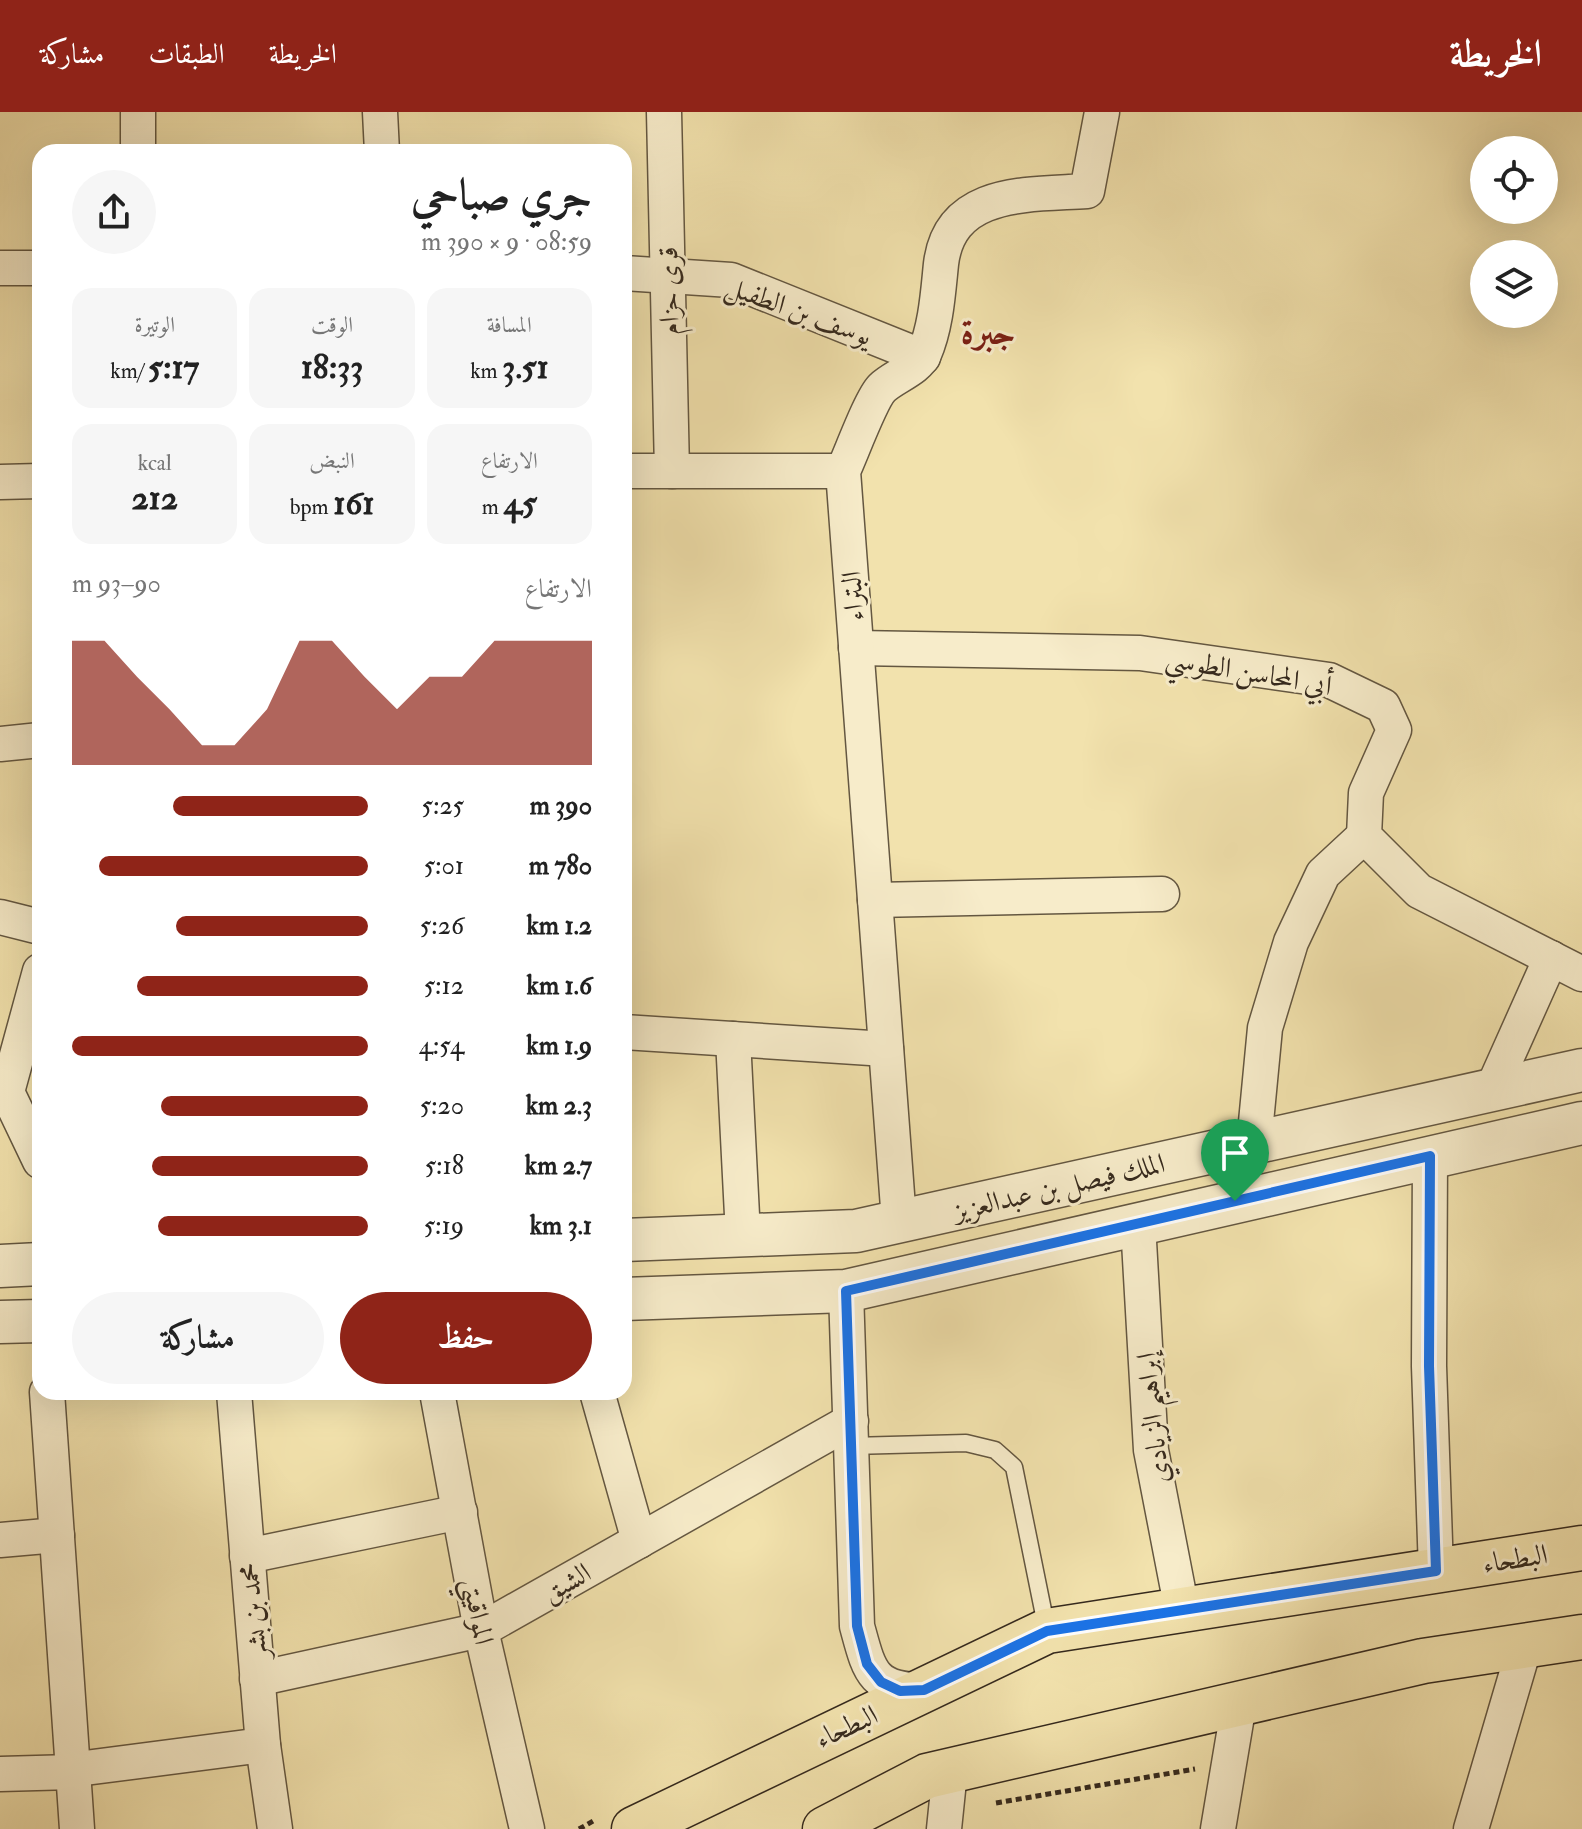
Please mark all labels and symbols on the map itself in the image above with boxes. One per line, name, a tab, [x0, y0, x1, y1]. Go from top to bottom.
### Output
street label: قرى حزام	[651, 246, 694, 336]
street label: يوسف بن الطفيل	[720, 269, 878, 356]
district label: جبرة	[961, 309, 1015, 354]
street label: البتراء	[834, 570, 873, 622]
street label: أبي المحاسن الطوسي	[1161, 638, 1336, 712]
pin	[1201, 1119, 1269, 1201]
street label: الملك فيصل بن عبدالعزيز	[947, 1146, 1169, 1230]
street label: إبراهيم الزيادي	[1129, 1348, 1187, 1485]
street label: البطحاء	[1480, 1537, 1550, 1582]
street label: الشيق	[536, 1555, 597, 1611]
street label: محمد بن بشر	[232, 1561, 275, 1663]
street label: المواقيتي	[446, 1575, 501, 1649]
street label: البطحاء	[810, 1698, 884, 1757]

